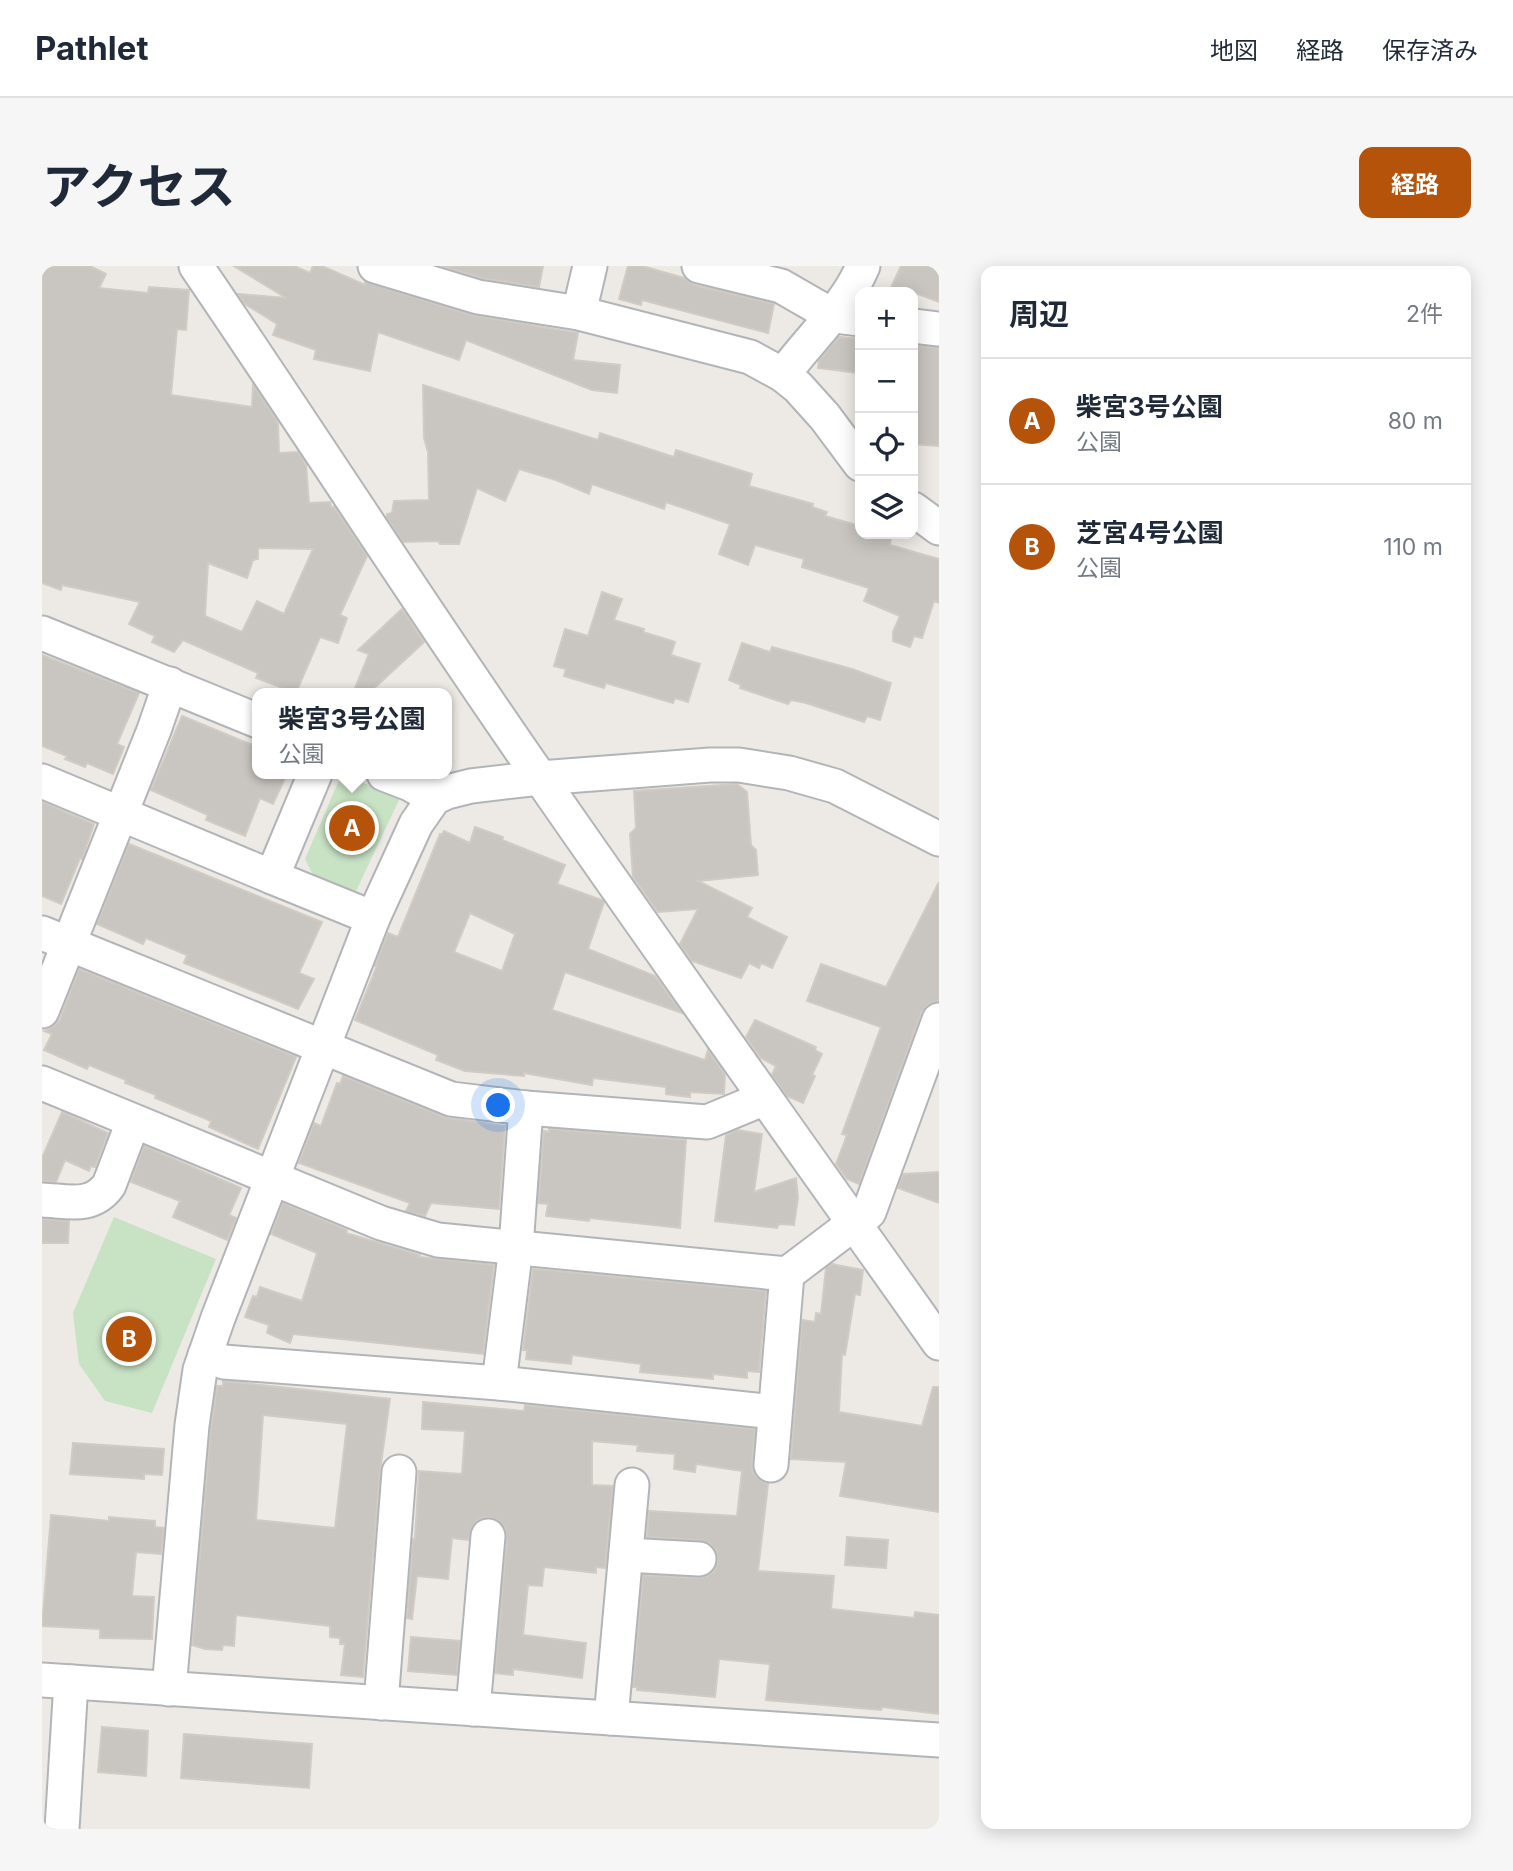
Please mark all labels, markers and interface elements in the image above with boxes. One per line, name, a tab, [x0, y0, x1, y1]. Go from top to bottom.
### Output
text: Pathlet	[35, 28, 149, 68]
text: 地図	[1210, 36, 1258, 65]
text: 経路	[1296, 36, 1344, 65]
text: 保存済み	[1382, 36, 1478, 65]
button: 経路	[1359, 147, 1471, 218]
text: アクセス	[42, 157, 236, 216]
map controls	[855, 287, 918, 539]
button: +	[855, 287, 918, 350]
text: 周辺	[1009, 296, 1069, 332]
text: 2件	[1406, 300, 1443, 328]
button: −	[855, 350, 918, 413]
text: 柴宮3号公園	[1076, 391, 1223, 422]
text: A	[1023, 407, 1041, 435]
text: 80 m	[1388, 407, 1443, 435]
button: locate	[855, 413, 918, 476]
text: 公園	[1076, 428, 1122, 456]
button: layers	[855, 476, 918, 539]
text: 芝宮4号公園	[1076, 517, 1224, 548]
text: B	[1024, 533, 1040, 561]
text: 110 m	[1383, 533, 1443, 561]
text: 公園	[1076, 554, 1122, 582]
popup	[252, 688, 452, 779]
text: 柴宮3号公園	[279, 703, 425, 734]
text: 公園	[279, 740, 325, 768]
pin: A	[329, 802, 375, 854]
your location	[481, 1088, 515, 1122]
pin: B	[106, 1313, 152, 1365]

